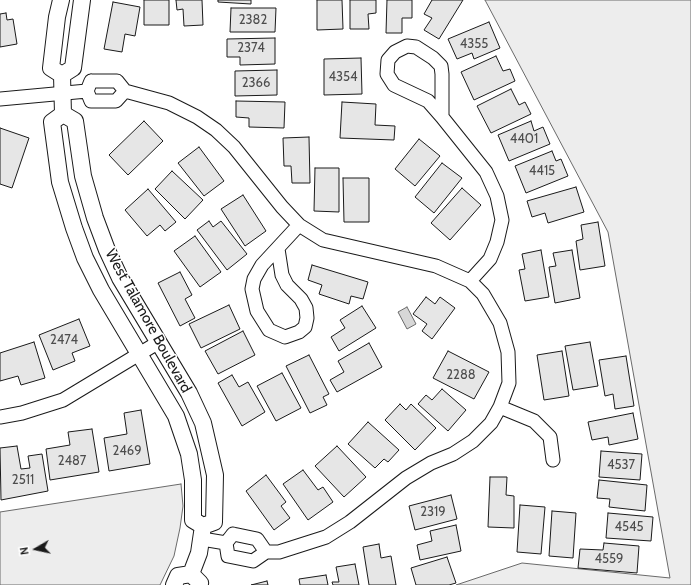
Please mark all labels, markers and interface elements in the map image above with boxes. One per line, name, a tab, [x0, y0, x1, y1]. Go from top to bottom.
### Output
house number: 2382	[239, 12, 267, 28]
house number: 4355	[460, 36, 488, 52]
house number: 2374	[237, 40, 265, 56]
house number: 4354	[328, 69, 358, 85]
house number: 2366	[242, 75, 270, 91]
house number: 4401	[510, 131, 538, 147]
house number: 4415	[529, 163, 555, 179]
street label: West Talamore Boulevard	[101, 246, 195, 396]
house number: 2474	[50, 332, 78, 348]
house number: 2288	[446, 367, 476, 383]
house number: 2469	[112, 443, 142, 459]
house number: 2487	[58, 453, 86, 469]
house number: 4537	[607, 457, 635, 473]
house number: 2511	[12, 472, 34, 488]
house number: 2319	[420, 504, 446, 520]
house number: 4545	[614, 519, 644, 535]
north arrow	[16, 529, 56, 569]
text: N	[17, 546, 32, 556]
house number: 4559	[595, 551, 623, 567]

